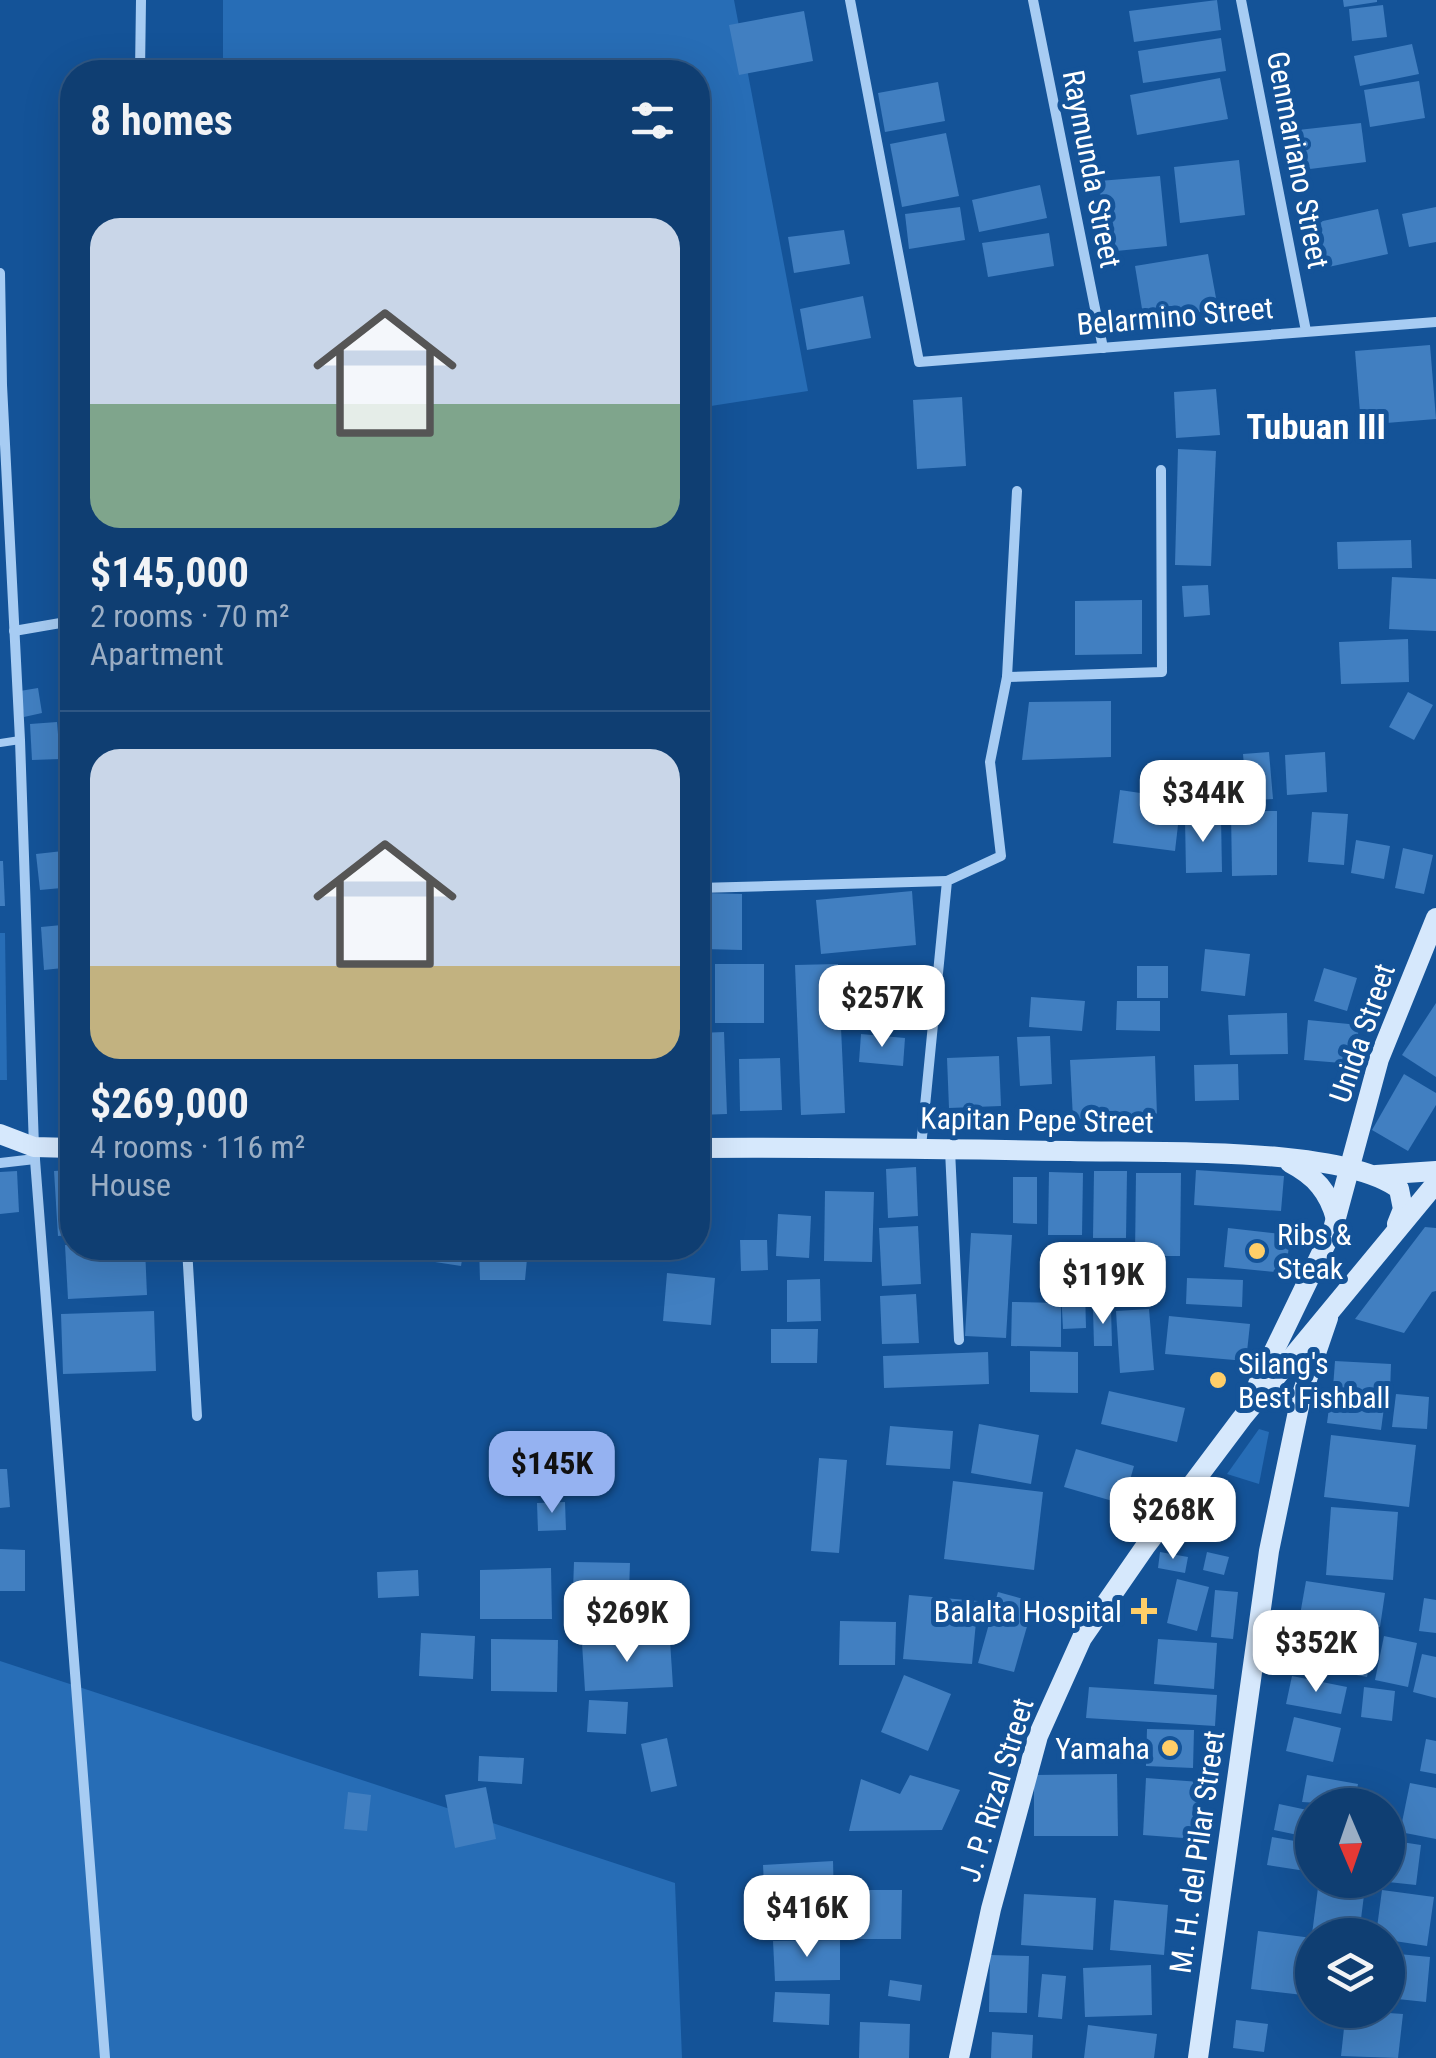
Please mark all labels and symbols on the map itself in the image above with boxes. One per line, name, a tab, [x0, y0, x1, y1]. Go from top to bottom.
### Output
street label: Genmariano Street	[1260, 48, 1336, 272]
street label: Raymunda Street	[1056, 67, 1128, 271]
street label: Belarmino Street	[1075, 290, 1275, 342]
district label: Tubuan III	[1246, 407, 1386, 448]
pin: $344K	[1133, 760, 1273, 845]
street label: Unida Street	[1322, 959, 1402, 1107]
pin: $257K	[812, 965, 952, 1050]
street label: Kapitan Pepe Street	[920, 1100, 1154, 1140]
place label: Ribs & Steak	[1277, 1217, 1352, 1286]
marker: Ribs & Steak	[1246, 1240, 1268, 1262]
pin: $119K	[1033, 1242, 1173, 1327]
place label: Silang's Best Fishball	[1238, 1346, 1390, 1415]
marker: Silang's Best Fishball	[1207, 1369, 1229, 1391]
pin: $145K	[482, 1431, 622, 1516]
pin: $268K	[1103, 1477, 1243, 1562]
pin: $269K	[557, 1580, 697, 1665]
place label: Balalta Hospital	[934, 1594, 1122, 1629]
marker: Balalta Hospital	[1131, 1598, 1157, 1624]
pin: $352K	[1246, 1610, 1386, 1695]
street label: J. P. Rizal Street	[951, 1694, 1041, 1886]
street label: M. H. del Pilar Street	[1163, 1728, 1231, 1976]
place label: Yamaha	[1055, 1731, 1150, 1766]
marker: Yamaha	[1159, 1737, 1181, 1759]
north arrow	[1295, 1788, 1405, 1898]
pin: $416K	[737, 1875, 877, 1960]

